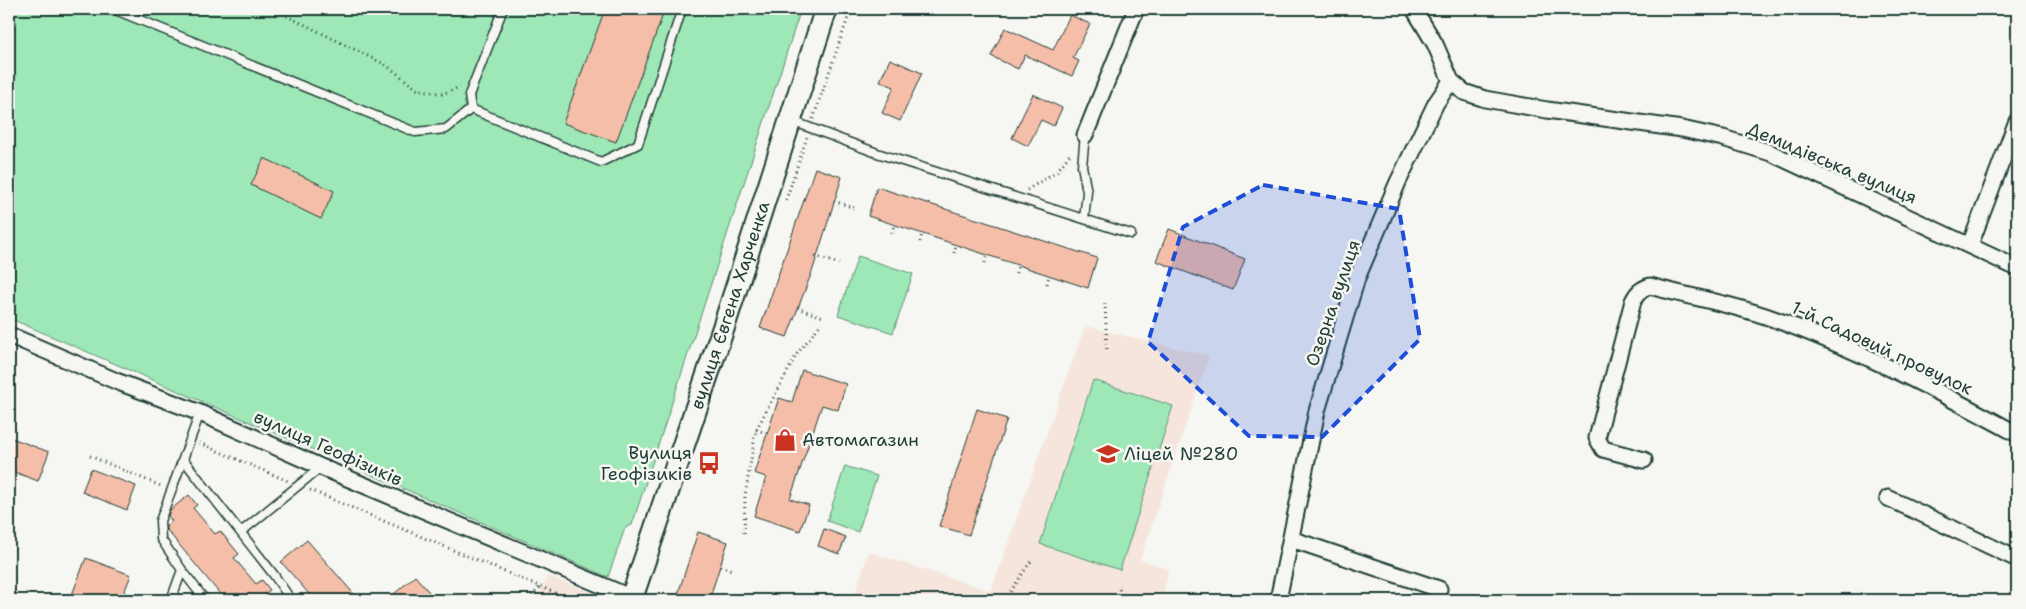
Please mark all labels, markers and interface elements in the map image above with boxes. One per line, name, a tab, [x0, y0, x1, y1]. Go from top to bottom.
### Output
street label: Демидівська вулиця	[1743, 116, 1921, 210]
street label: вулиця Євгена Харченка	[685, 198, 775, 412]
street label: Озерна вулиця	[1300, 236, 1366, 370]
street label: 1-й Садовий провулок	[1788, 295, 1977, 401]
street label: вулиця Геофізиків	[250, 404, 406, 492]
shop icon: Автомагазин	[772, 427, 798, 453]
place label: Автомагазин	[802, 428, 919, 452]
place label: Вулиця Геофізиків	[601, 441, 692, 486]
school or university icon: Ліцей №280	[1095, 441, 1121, 467]
place label: Ліцей №280	[1124, 442, 1238, 466]
bus stop icon: Вулиця Геофізиків	[696, 450, 722, 476]

